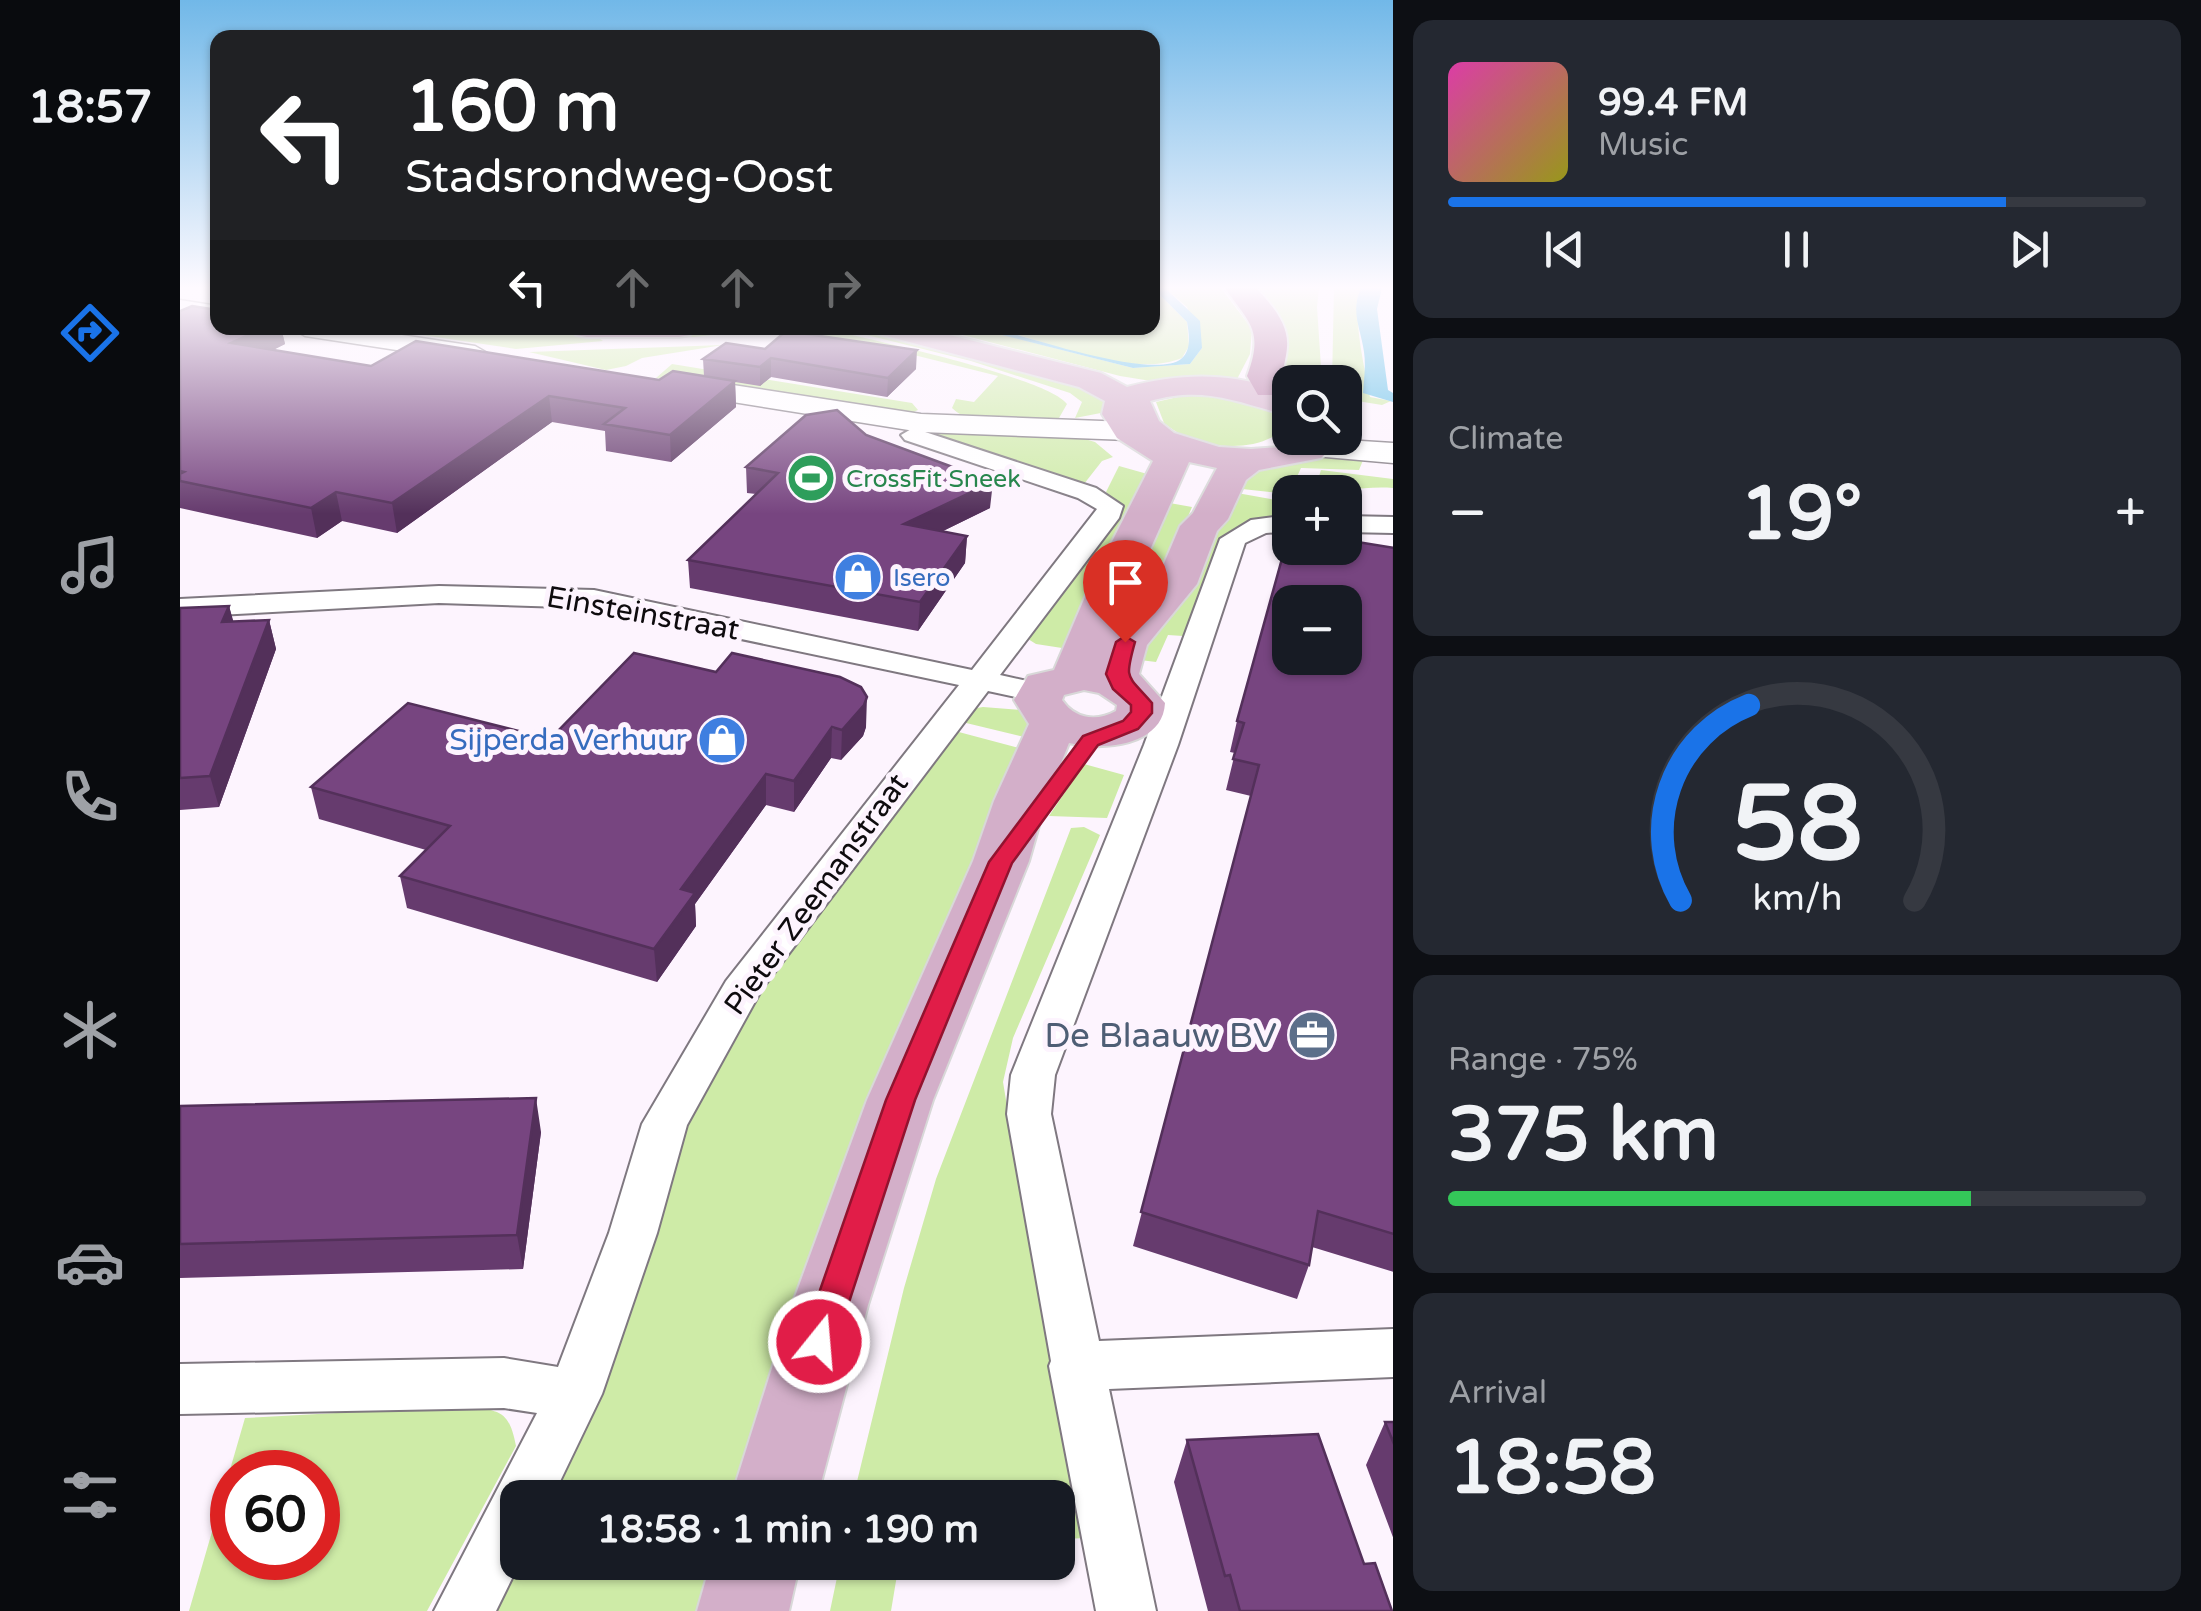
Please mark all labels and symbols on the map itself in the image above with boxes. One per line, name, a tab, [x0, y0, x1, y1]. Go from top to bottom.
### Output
sports icon: CrossFit Sneek	[785, 452, 837, 504]
place label: CrossFit Sneek	[846, 464, 1021, 494]
pin	[1083, 540, 1168, 643]
shop icon: Isero	[832, 551, 884, 603]
place label: Isero	[893, 563, 950, 593]
street label: Einsteinstraat	[544, 578, 742, 649]
shop icon: Sijperda Verhuur	[696, 714, 748, 766]
place label: Sijperda Verhuur	[449, 722, 687, 759]
street label: Pieter Zeemanstraat	[716, 766, 917, 1022]
office icon: De Blaauw BV	[1286, 1009, 1338, 1061]
place label: De Blaauw BV	[1044, 1015, 1277, 1057]
position arrow	[767, 1290, 871, 1394]
speed limit sign: 60	[210, 1450, 340, 1580]

